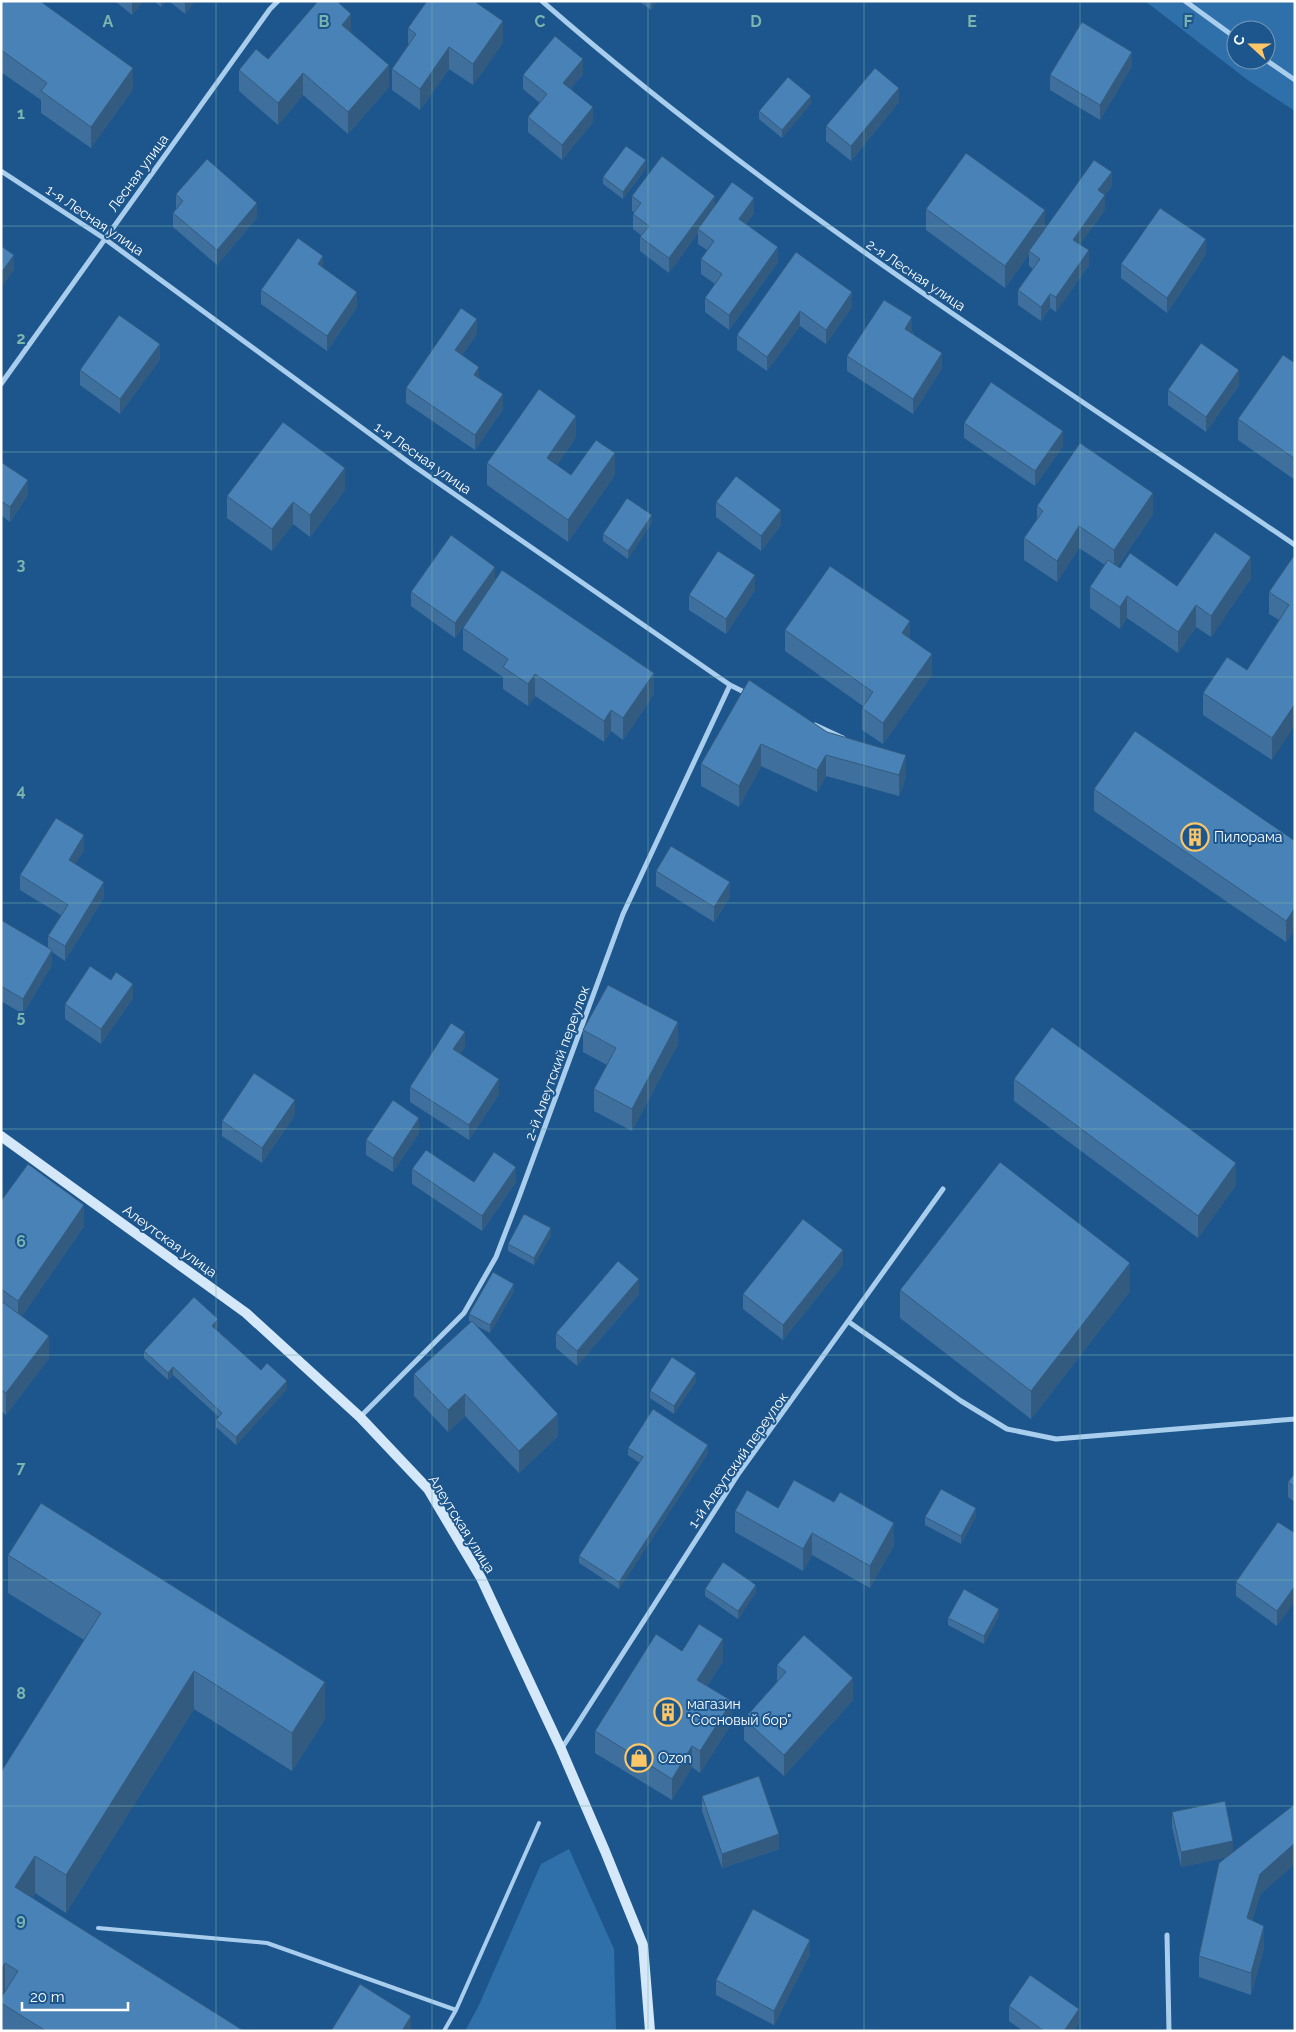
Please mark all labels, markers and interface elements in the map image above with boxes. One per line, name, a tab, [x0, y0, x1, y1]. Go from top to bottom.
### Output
text: A	[103, 12, 114, 31]
text: B	[319, 12, 330, 31]
text: C	[535, 12, 546, 31]
text: D	[750, 12, 762, 31]
text: E	[967, 12, 977, 31]
text: F	[1183, 12, 1193, 31]
north arrow	[1226, 20, 1276, 70]
text: С	[1230, 33, 1248, 48]
text: 1	[17, 104, 25, 123]
street label: Лесная улица	[105, 131, 171, 215]
street label: 1-я Лесная улица	[43, 181, 147, 259]
street label: 2-я Лесная улица	[863, 236, 969, 314]
text: 2	[16, 329, 26, 348]
street label: 1-я Лесная улица	[372, 419, 474, 497]
text: 3	[17, 555, 26, 574]
text: 4	[16, 781, 26, 800]
building icon: Пилорама	[1180, 822, 1210, 852]
place label: Пилорама	[1214, 829, 1282, 845]
street label: 2-й Алеутский переулок	[522, 983, 592, 1143]
text: 5	[17, 1007, 26, 1026]
street label: Алеутская улица	[120, 1202, 220, 1280]
text: 6	[16, 1232, 26, 1251]
street label: 1-й Алеутский переулок	[685, 1389, 791, 1531]
text: 7	[17, 1458, 26, 1477]
street label: Алеутская улица	[425, 1472, 499, 1576]
text: 8	[16, 1684, 26, 1703]
place label: магазин "Сосновый бор"	[687, 1696, 791, 1728]
building icon: магазин "Сосновый бор"	[653, 1697, 683, 1727]
shop icon: Ozon	[624, 1743, 654, 1773]
place label: Ozon	[658, 1750, 692, 1766]
text: 9	[16, 1910, 26, 1929]
scale bar	[22, 1980, 129, 2012]
text: 20 m	[30, 1988, 65, 2006]

